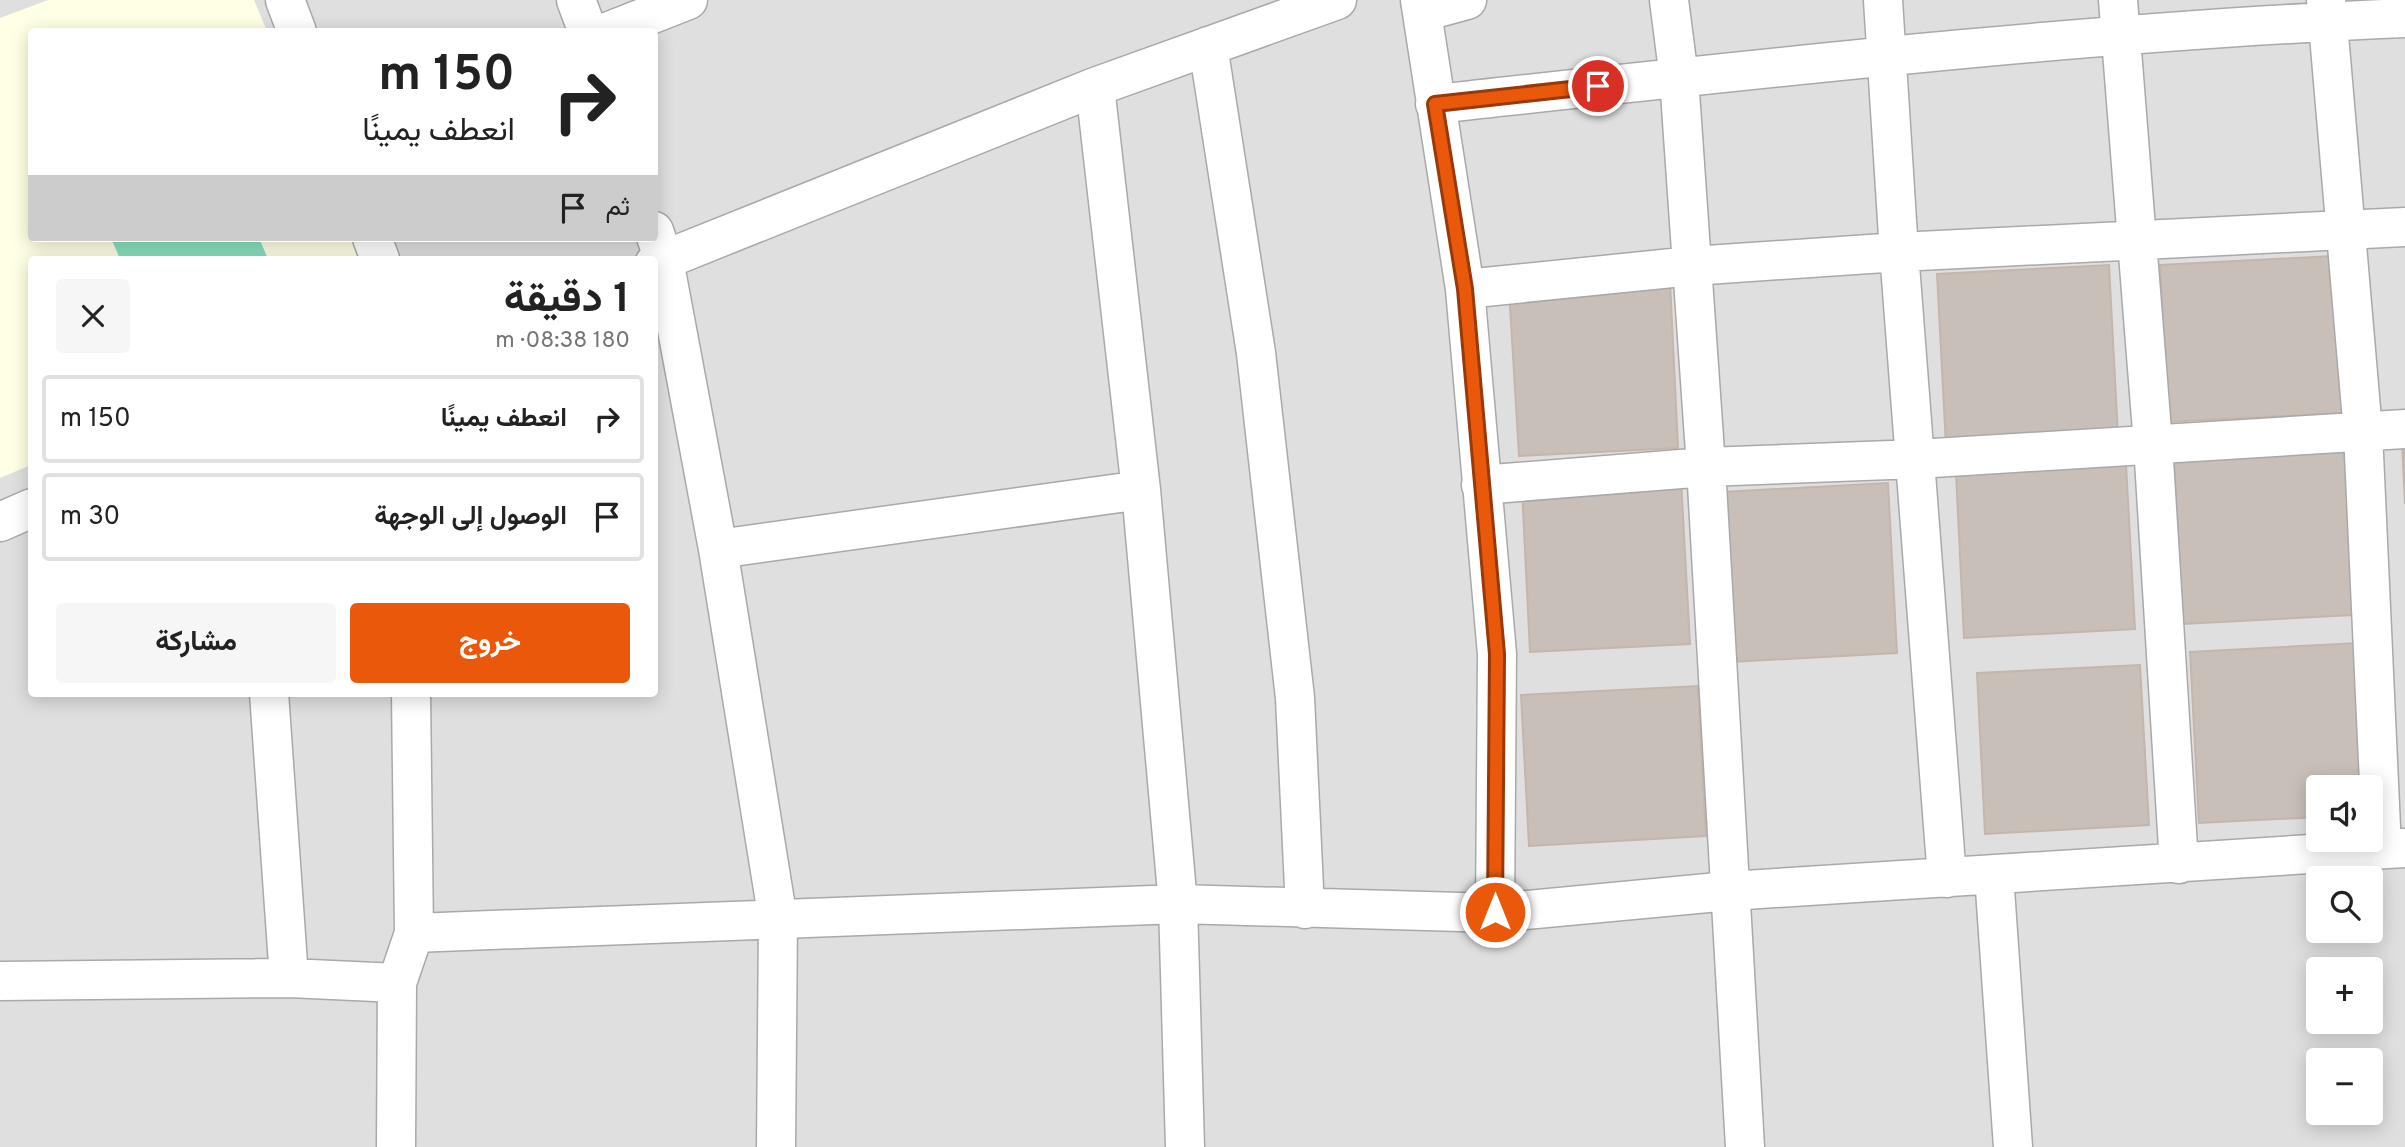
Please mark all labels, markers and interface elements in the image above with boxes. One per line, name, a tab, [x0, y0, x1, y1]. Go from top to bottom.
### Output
text: 150 m	[378, 46, 515, 108]
icon: right	[539, 56, 630, 147]
pin	[1568, 56, 1628, 116]
icon: arrive	[1579, 67, 1617, 105]
text: انعطف يمينًا	[362, 112, 515, 152]
icon: arrive	[554, 189, 592, 227]
text: ثم	[606, 192, 630, 225]
text: 1 دقيقة	[504, 274, 630, 327]
button: close	[56, 279, 130, 353]
text: 180 m · 08:38	[495, 327, 630, 356]
icon: right	[588, 400, 626, 438]
text: 150 m	[60, 403, 131, 436]
text: انعطف يمينًا	[441, 403, 567, 436]
icon: arrive	[588, 498, 626, 536]
text: 30 m	[60, 501, 120, 534]
text: الوصول إلى الوجهة	[374, 501, 567, 534]
button: مشاركة	[56, 603, 336, 683]
button: خروج	[350, 603, 630, 683]
map controls	[2306, 775, 2383, 1125]
button: sound	[2306, 775, 2383, 852]
button: search	[2306, 866, 2383, 943]
position arrow	[1458, 875, 1532, 949]
button: +	[2306, 957, 2383, 1034]
button: −	[2306, 1048, 2383, 1125]

